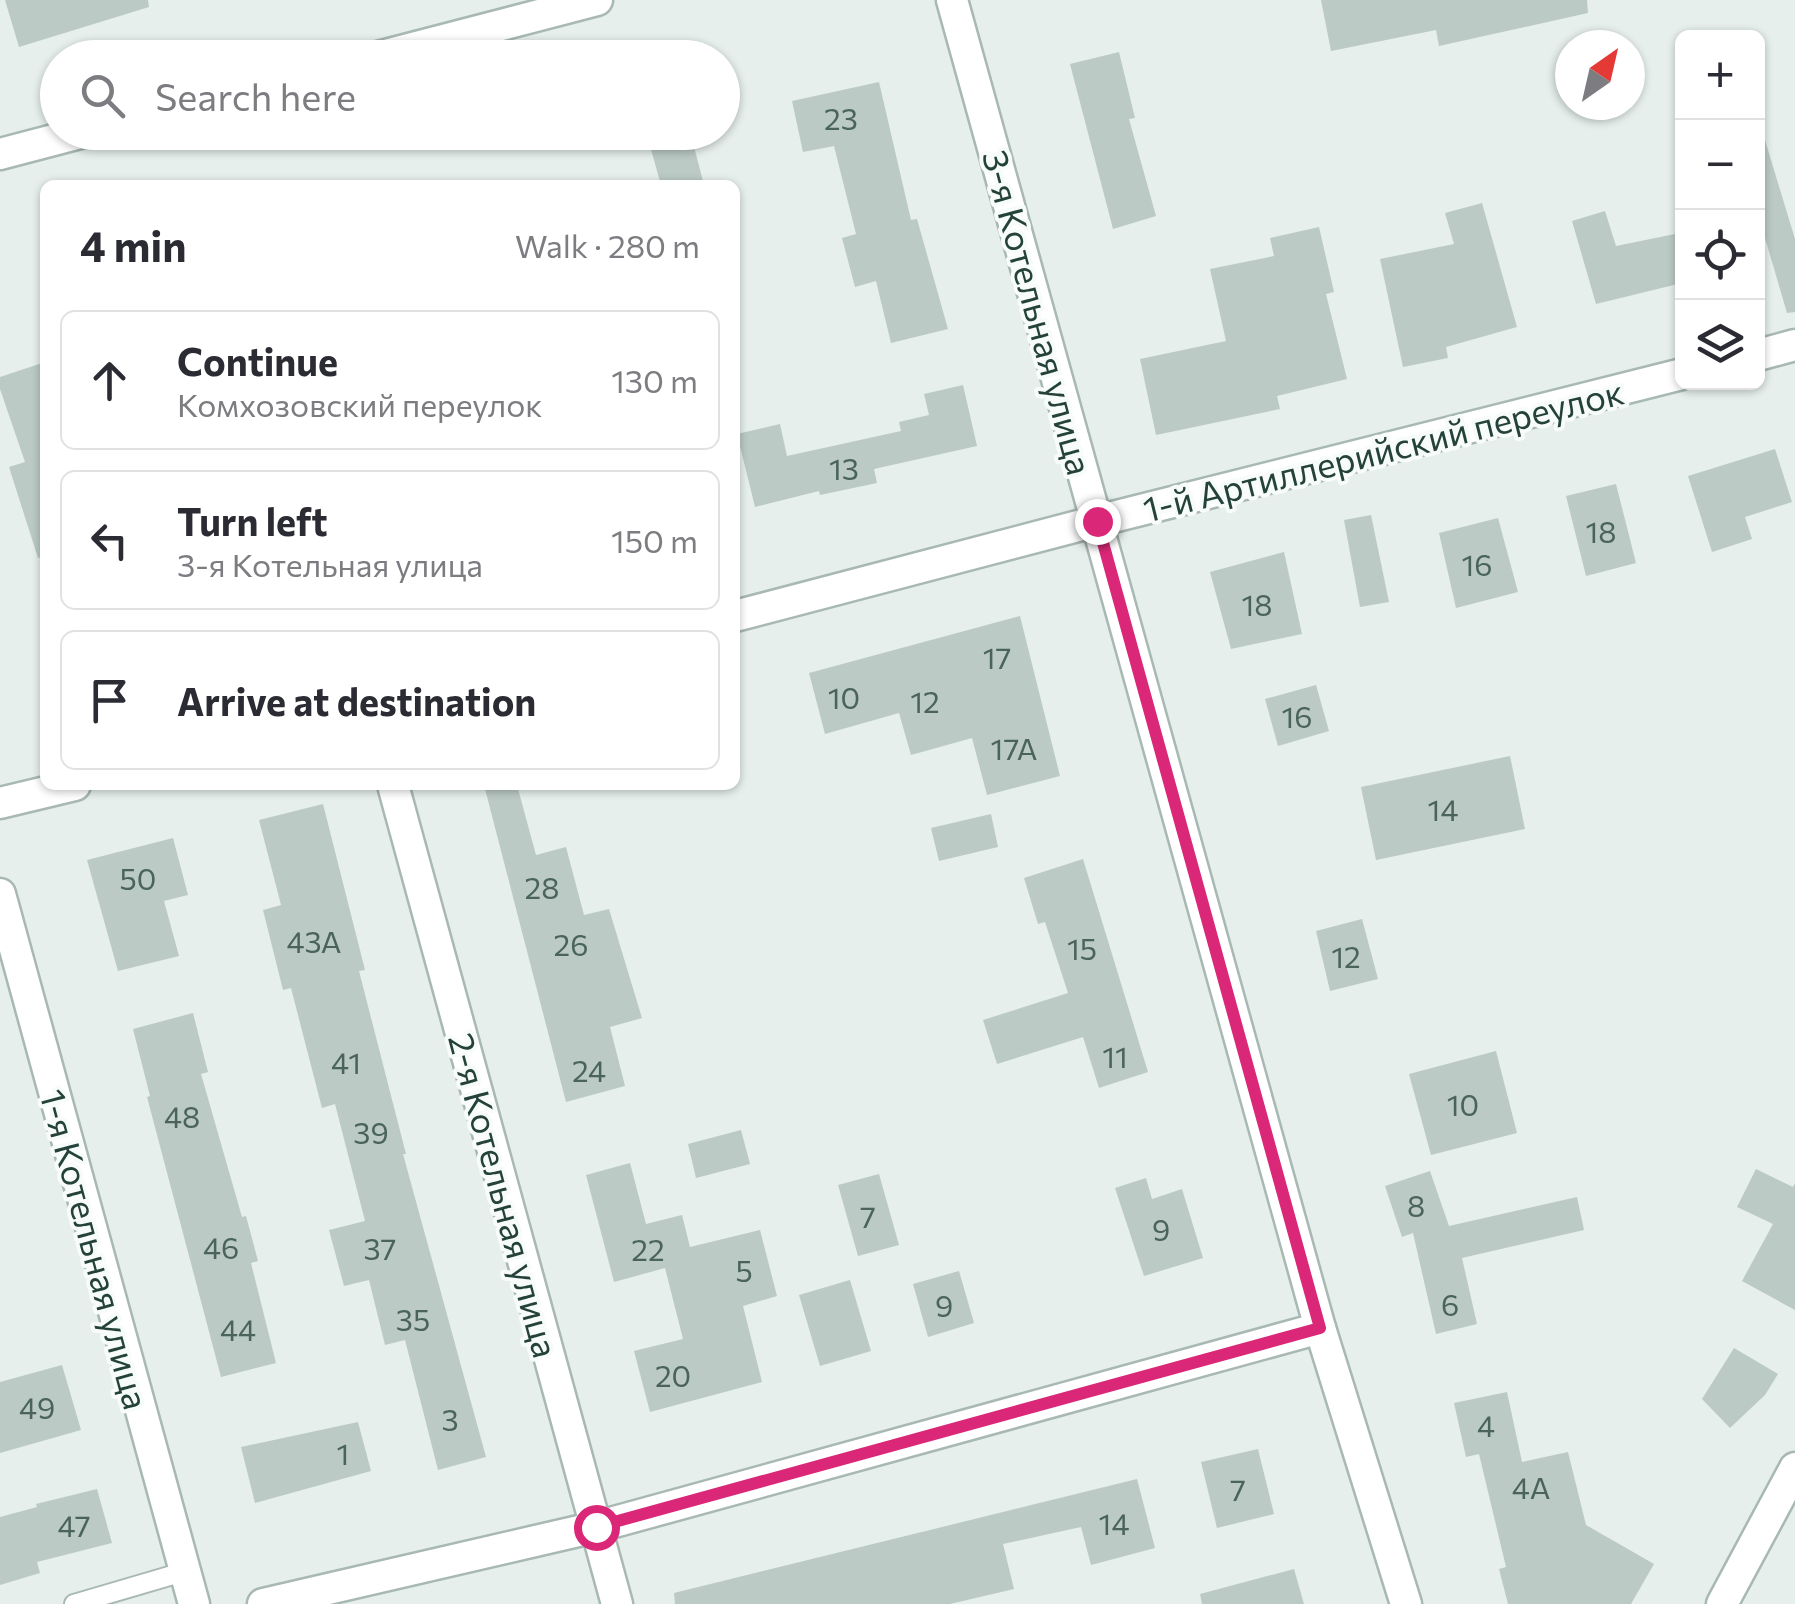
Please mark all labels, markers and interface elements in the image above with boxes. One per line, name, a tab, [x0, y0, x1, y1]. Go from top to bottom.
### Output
north arrow	[1555, 30, 1645, 120]
map controls	[1675, 30, 1765, 390]
button: +	[1675, 30, 1765, 120]
search box	[40, 40, 740, 150]
icon: search	[75, 68, 130, 123]
text: Search here	[155, 72, 356, 119]
house number: 23	[824, 99, 858, 136]
button: −	[1675, 120, 1765, 210]
street label: 3-я Котельная улица	[975, 145, 1103, 479]
button: locate	[1675, 210, 1765, 300]
text: 4 min	[80, 219, 186, 271]
text: Walk · 280 m	[515, 225, 700, 265]
button: layers	[1675, 300, 1765, 390]
text: Continue	[177, 337, 338, 384]
icon: ahead	[82, 353, 137, 408]
text: 130 m	[611, 360, 698, 400]
street label: 1-й Артиллерийский переулок	[1138, 368, 1628, 530]
text: Комхозовский переулок	[177, 384, 542, 424]
house number: 13	[829, 449, 859, 486]
text: Turn left	[177, 497, 328, 544]
route end	[1075, 499, 1121, 545]
house number: 18	[1585, 512, 1617, 549]
icon: left	[82, 513, 137, 568]
text: 150 m	[611, 520, 698, 560]
text: 3-я Котельная улица	[177, 544, 483, 584]
house number: 16	[1461, 545, 1493, 582]
house number: 18	[1241, 585, 1273, 622]
house number: 17	[983, 638, 1011, 675]
icon: arrive	[82, 673, 137, 728]
text: Arrive at destination	[177, 677, 536, 724]
house number: 10	[828, 678, 860, 715]
house number: 12	[910, 682, 940, 719]
house number: 16	[1281, 697, 1313, 734]
house number: 17А	[991, 729, 1037, 766]
house number: 14	[1428, 790, 1458, 827]
house number: 50	[120, 859, 156, 896]
house number: 28	[525, 868, 559, 905]
house number: 43А	[286, 922, 342, 959]
house number: 26	[554, 925, 588, 962]
house number: 15	[1067, 929, 1097, 966]
house number: 12	[1331, 937, 1361, 974]
street label: 2-я Котельная улица	[441, 1028, 569, 1362]
house number: 11	[1102, 1037, 1128, 1074]
house number: 41	[331, 1043, 361, 1080]
house number: 24	[572, 1051, 606, 1088]
street label: 1-я Котельная улица	[33, 1084, 159, 1414]
house number: 10	[1447, 1085, 1479, 1122]
house number: 48	[164, 1097, 200, 1134]
house number: 39	[353, 1113, 389, 1150]
house number: 8	[1407, 1186, 1425, 1223]
house number: 7	[860, 1197, 876, 1234]
house number: 9	[1152, 1210, 1170, 1247]
house number: 46	[203, 1228, 239, 1265]
house number: 37	[364, 1229, 396, 1266]
house number: 22	[631, 1230, 665, 1267]
house number: 5	[735, 1251, 753, 1288]
house number: 6	[1441, 1285, 1459, 1322]
house number: 9	[935, 1286, 953, 1323]
house number: 35	[396, 1300, 430, 1337]
house number: 44	[220, 1310, 256, 1347]
house number: 20	[655, 1356, 691, 1393]
house number: 49	[19, 1388, 55, 1425]
house number: 3	[441, 1400, 459, 1437]
house number: 4	[1477, 1406, 1495, 1443]
house number: 1	[337, 1434, 349, 1471]
house number: 4А	[1512, 1468, 1550, 1505]
house number: 7	[1230, 1470, 1246, 1507]
house number: 14	[1099, 1504, 1129, 1541]
route start	[574, 1505, 620, 1551]
house number: 47	[57, 1506, 91, 1543]

